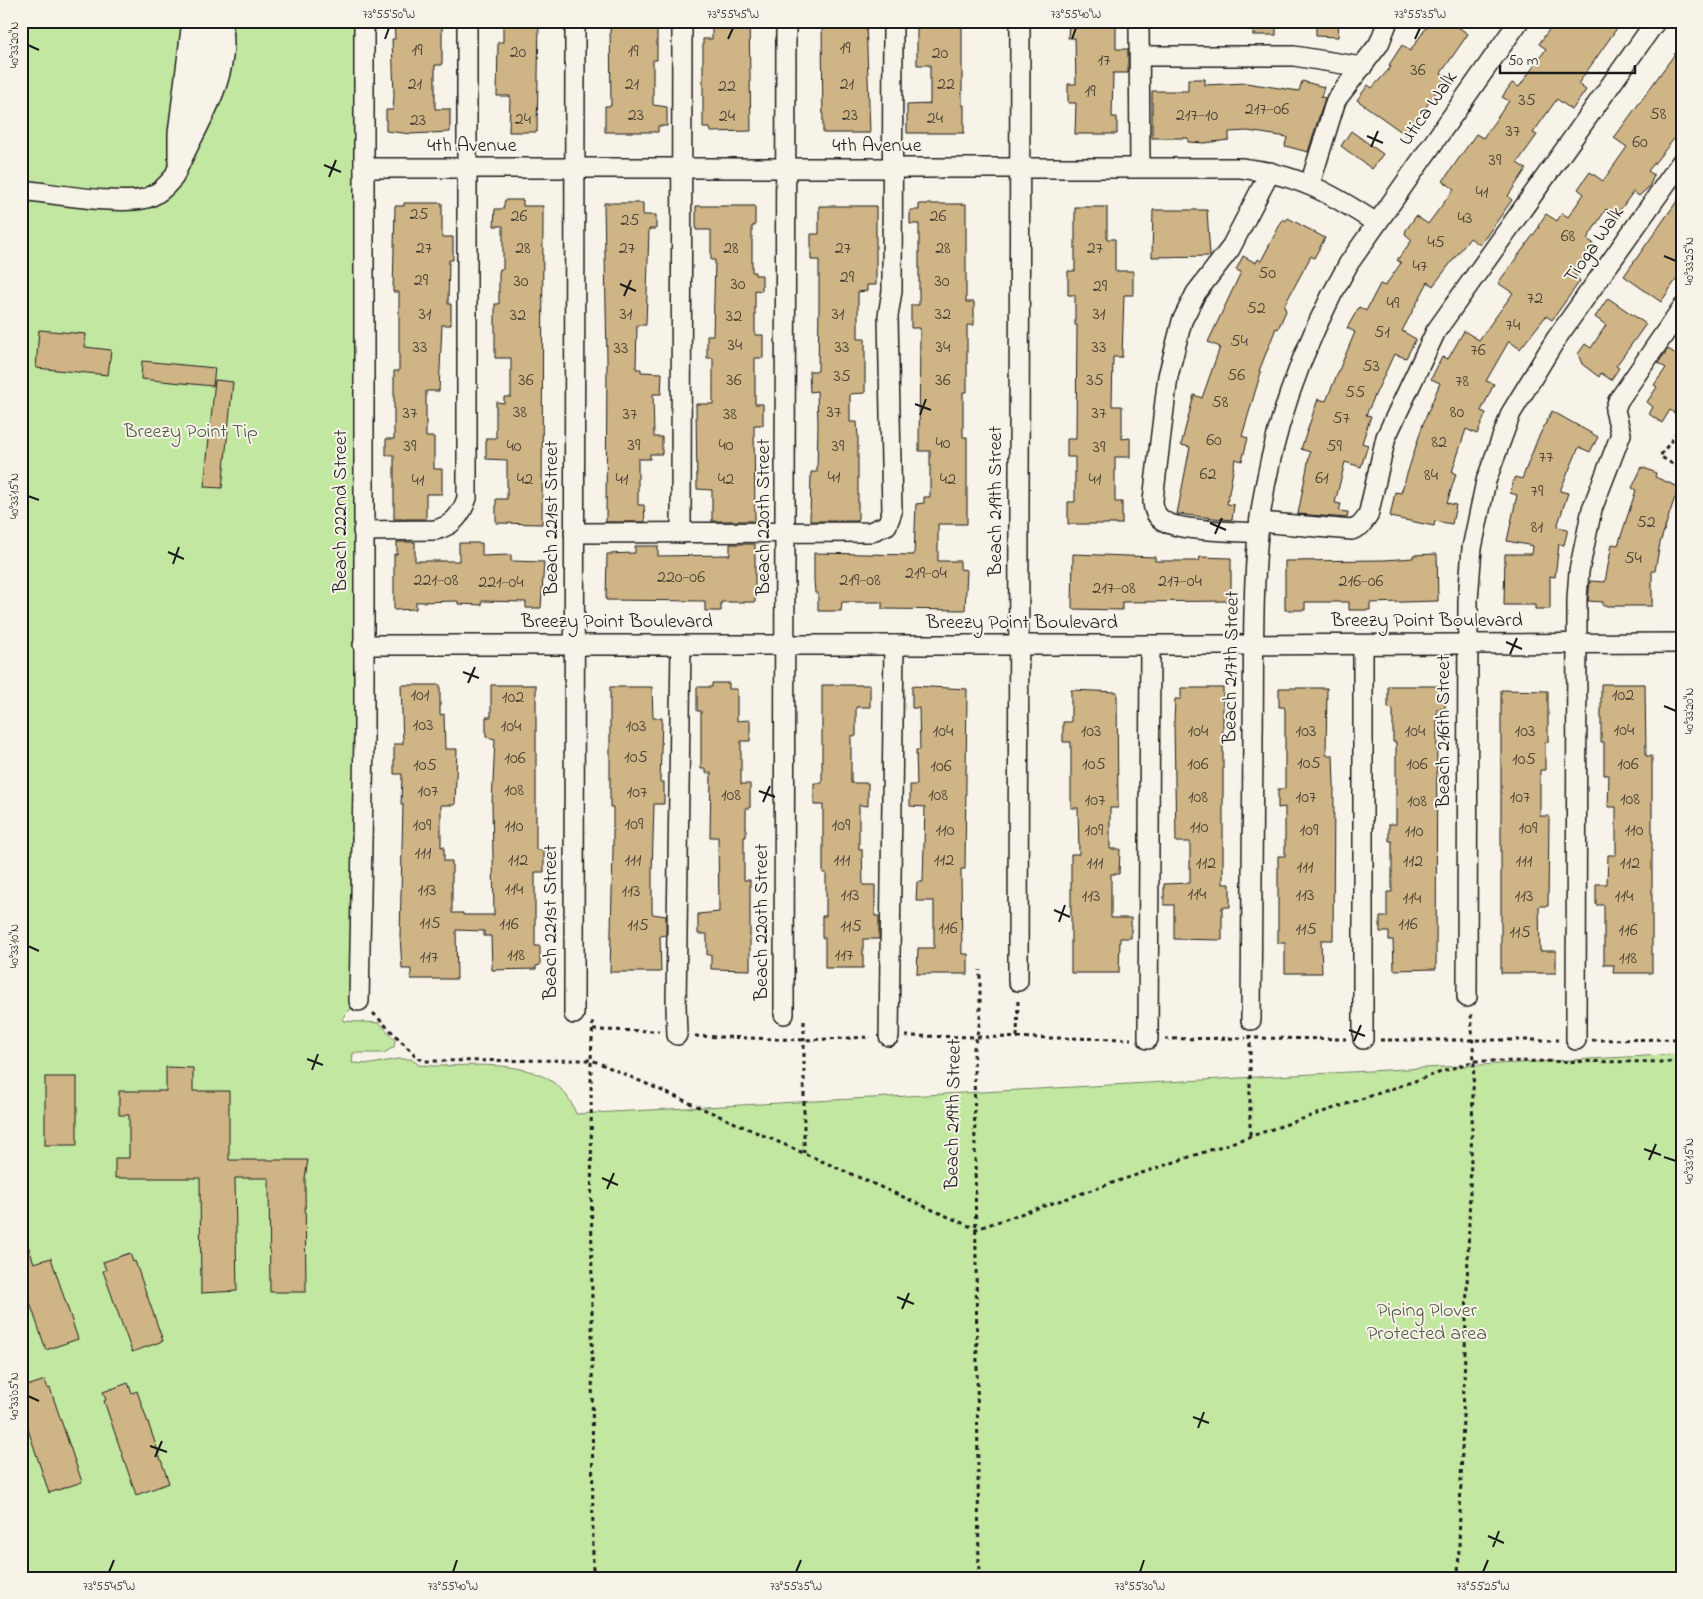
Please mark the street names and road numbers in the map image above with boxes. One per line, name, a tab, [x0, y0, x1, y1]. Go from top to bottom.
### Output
street label: Utica Walk	[1392, 65, 1466, 153]
street label: 4th Avenue	[427, 132, 517, 161]
street label: 4th Avenue	[832, 132, 922, 161]
street label: Tioga Walk	[1558, 200, 1633, 290]
street label: Beach 219th Street	[982, 425, 1011, 577]
street label: Beach 222nd Street	[327, 429, 356, 593]
street label: Beach 220th Street	[750, 438, 779, 596]
street label: Beach 221st Street	[538, 440, 567, 597]
street label: Beach 217th Street	[1216, 590, 1248, 745]
street label: Breezy Point Boulevard	[1330, 607, 1523, 636]
street label: Breezy Point Boulevard	[520, 608, 713, 637]
street label: Breezy Point Boulevard	[925, 609, 1118, 638]
street label: Beach 216th Street	[1430, 654, 1459, 809]
street label: Beach 220th Street	[748, 843, 777, 1001]
street label: Beach 221st Street	[537, 844, 566, 1001]
street label: Beach 219th Street	[938, 1038, 970, 1191]

